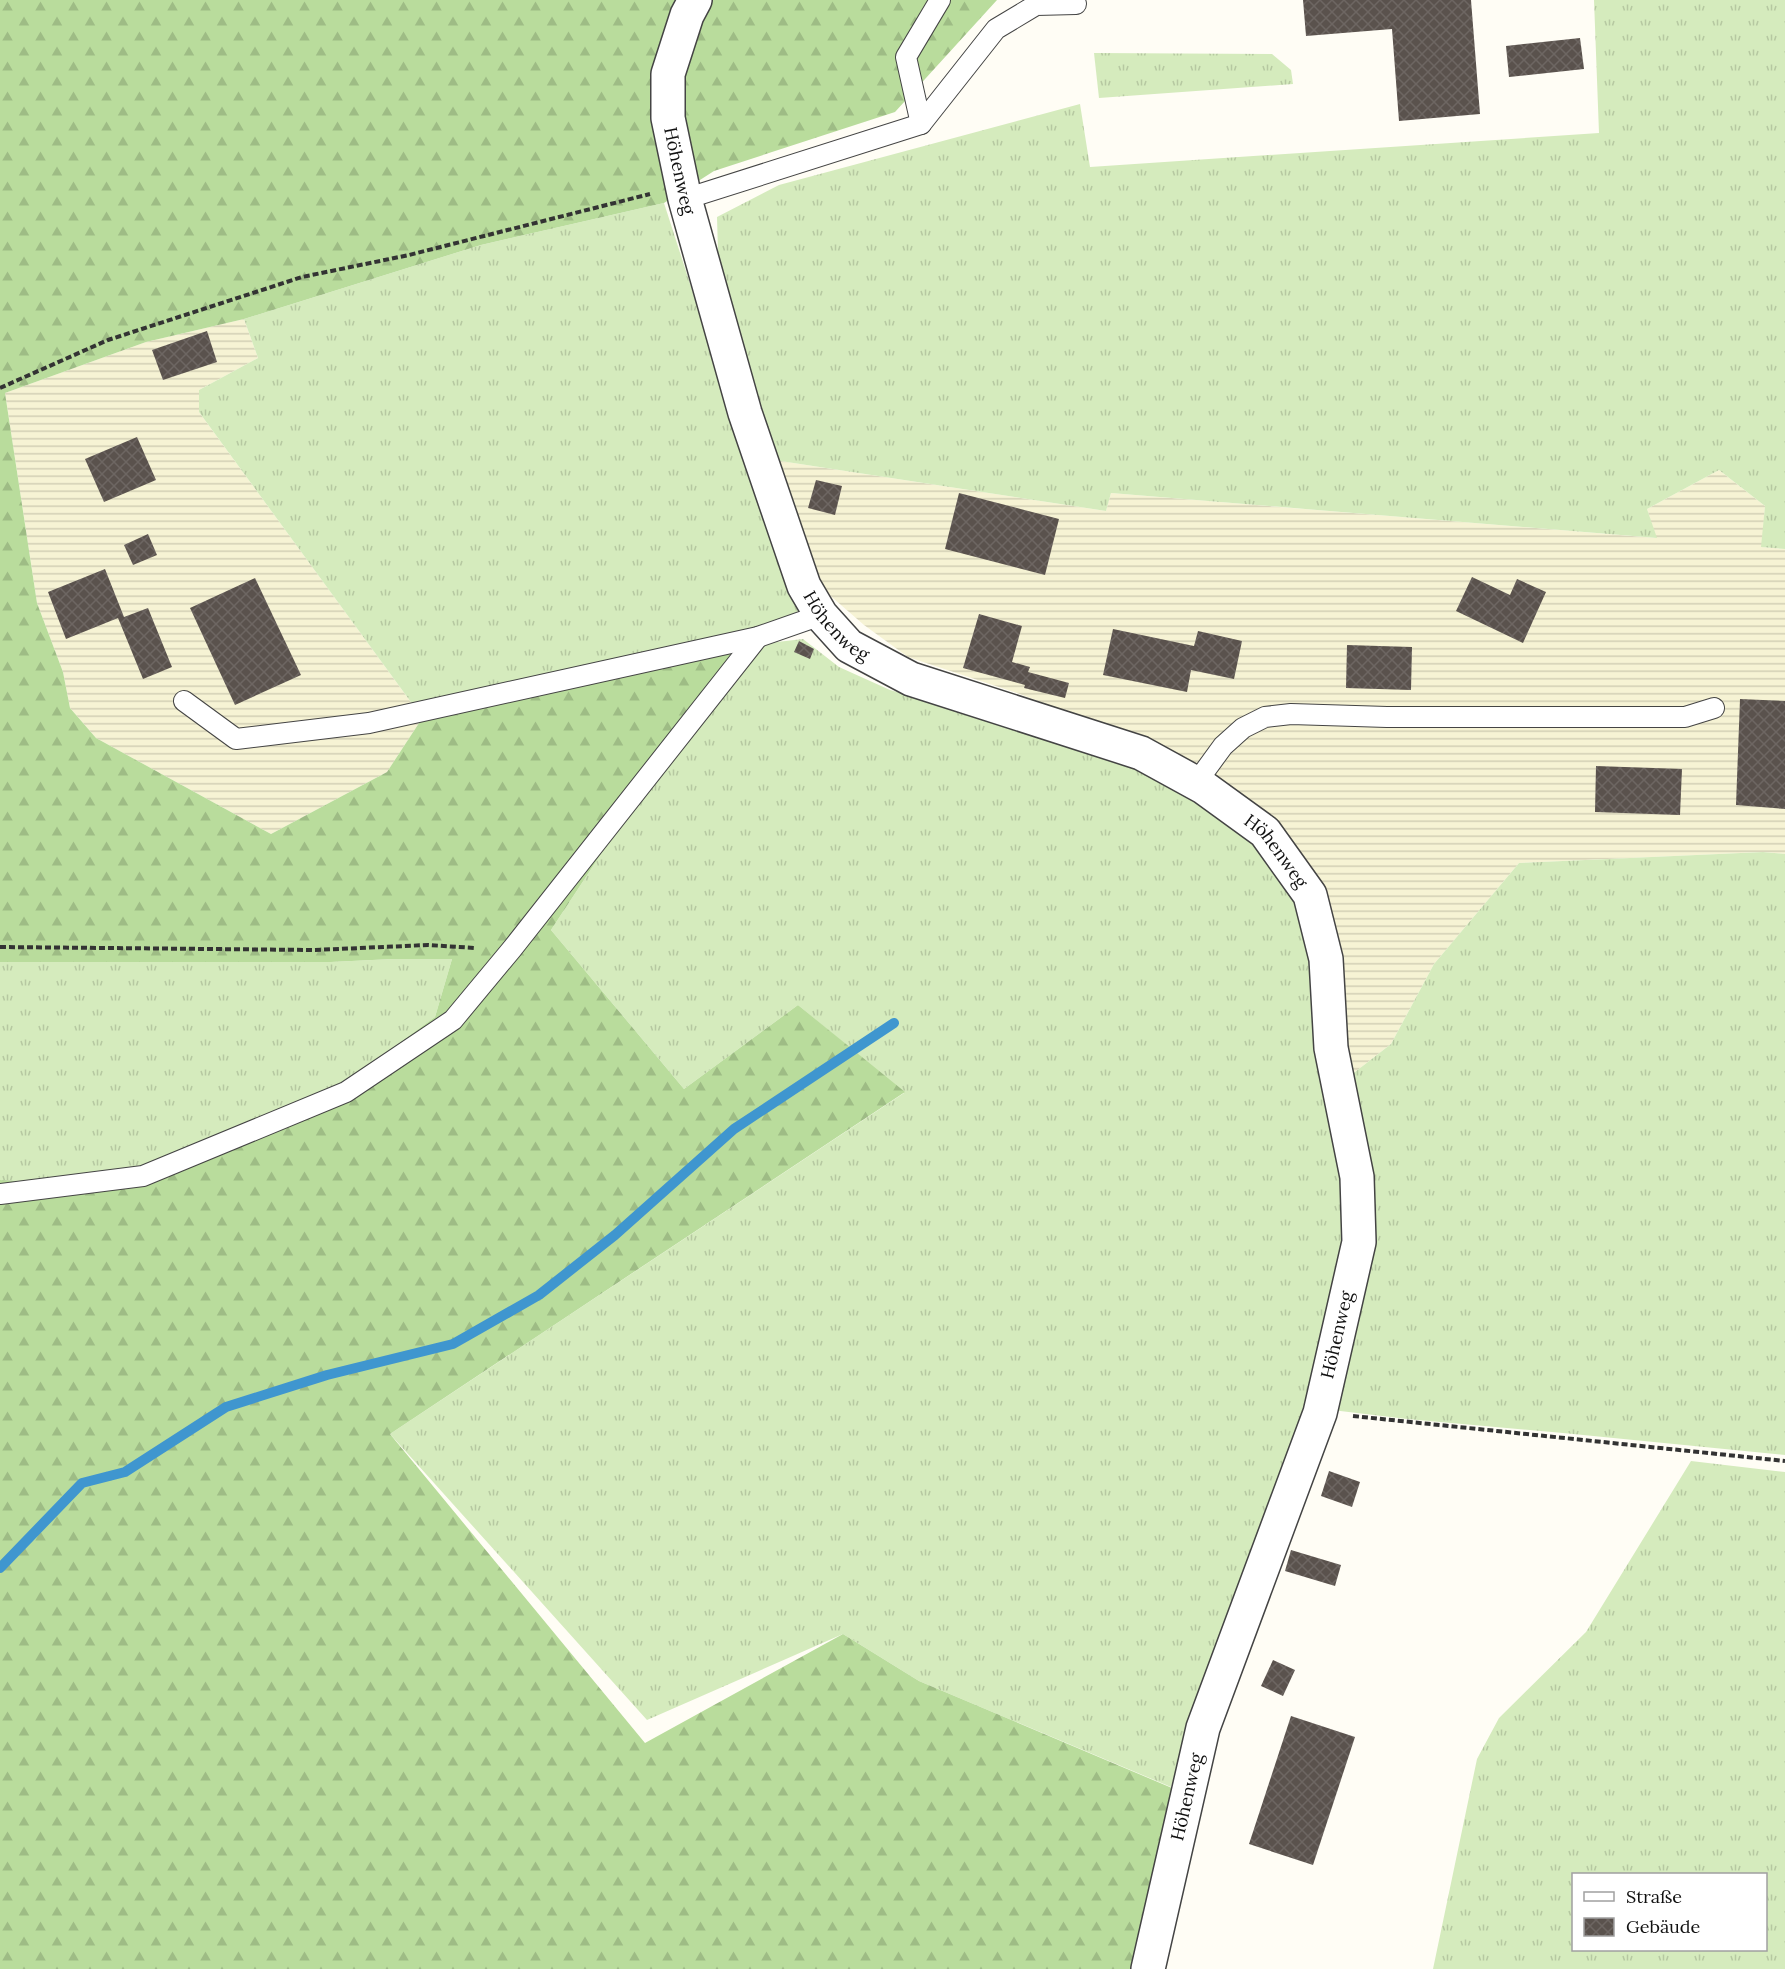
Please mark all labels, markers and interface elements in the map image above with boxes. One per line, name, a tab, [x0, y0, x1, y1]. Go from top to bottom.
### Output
street label: Höhenweg	[659, 125, 701, 218]
street label: Höhenweg	[798, 586, 875, 666]
street label: Höhenweg	[1240, 809, 1314, 893]
street label: Höhenweg	[1315, 1288, 1358, 1381]
street label: Höhenweg	[1165, 1750, 1208, 1843]
legend	[1572, 1873, 1767, 1951]
text: Straße	[1626, 1885, 1682, 1908]
text: Gebäude	[1626, 1915, 1701, 1938]

